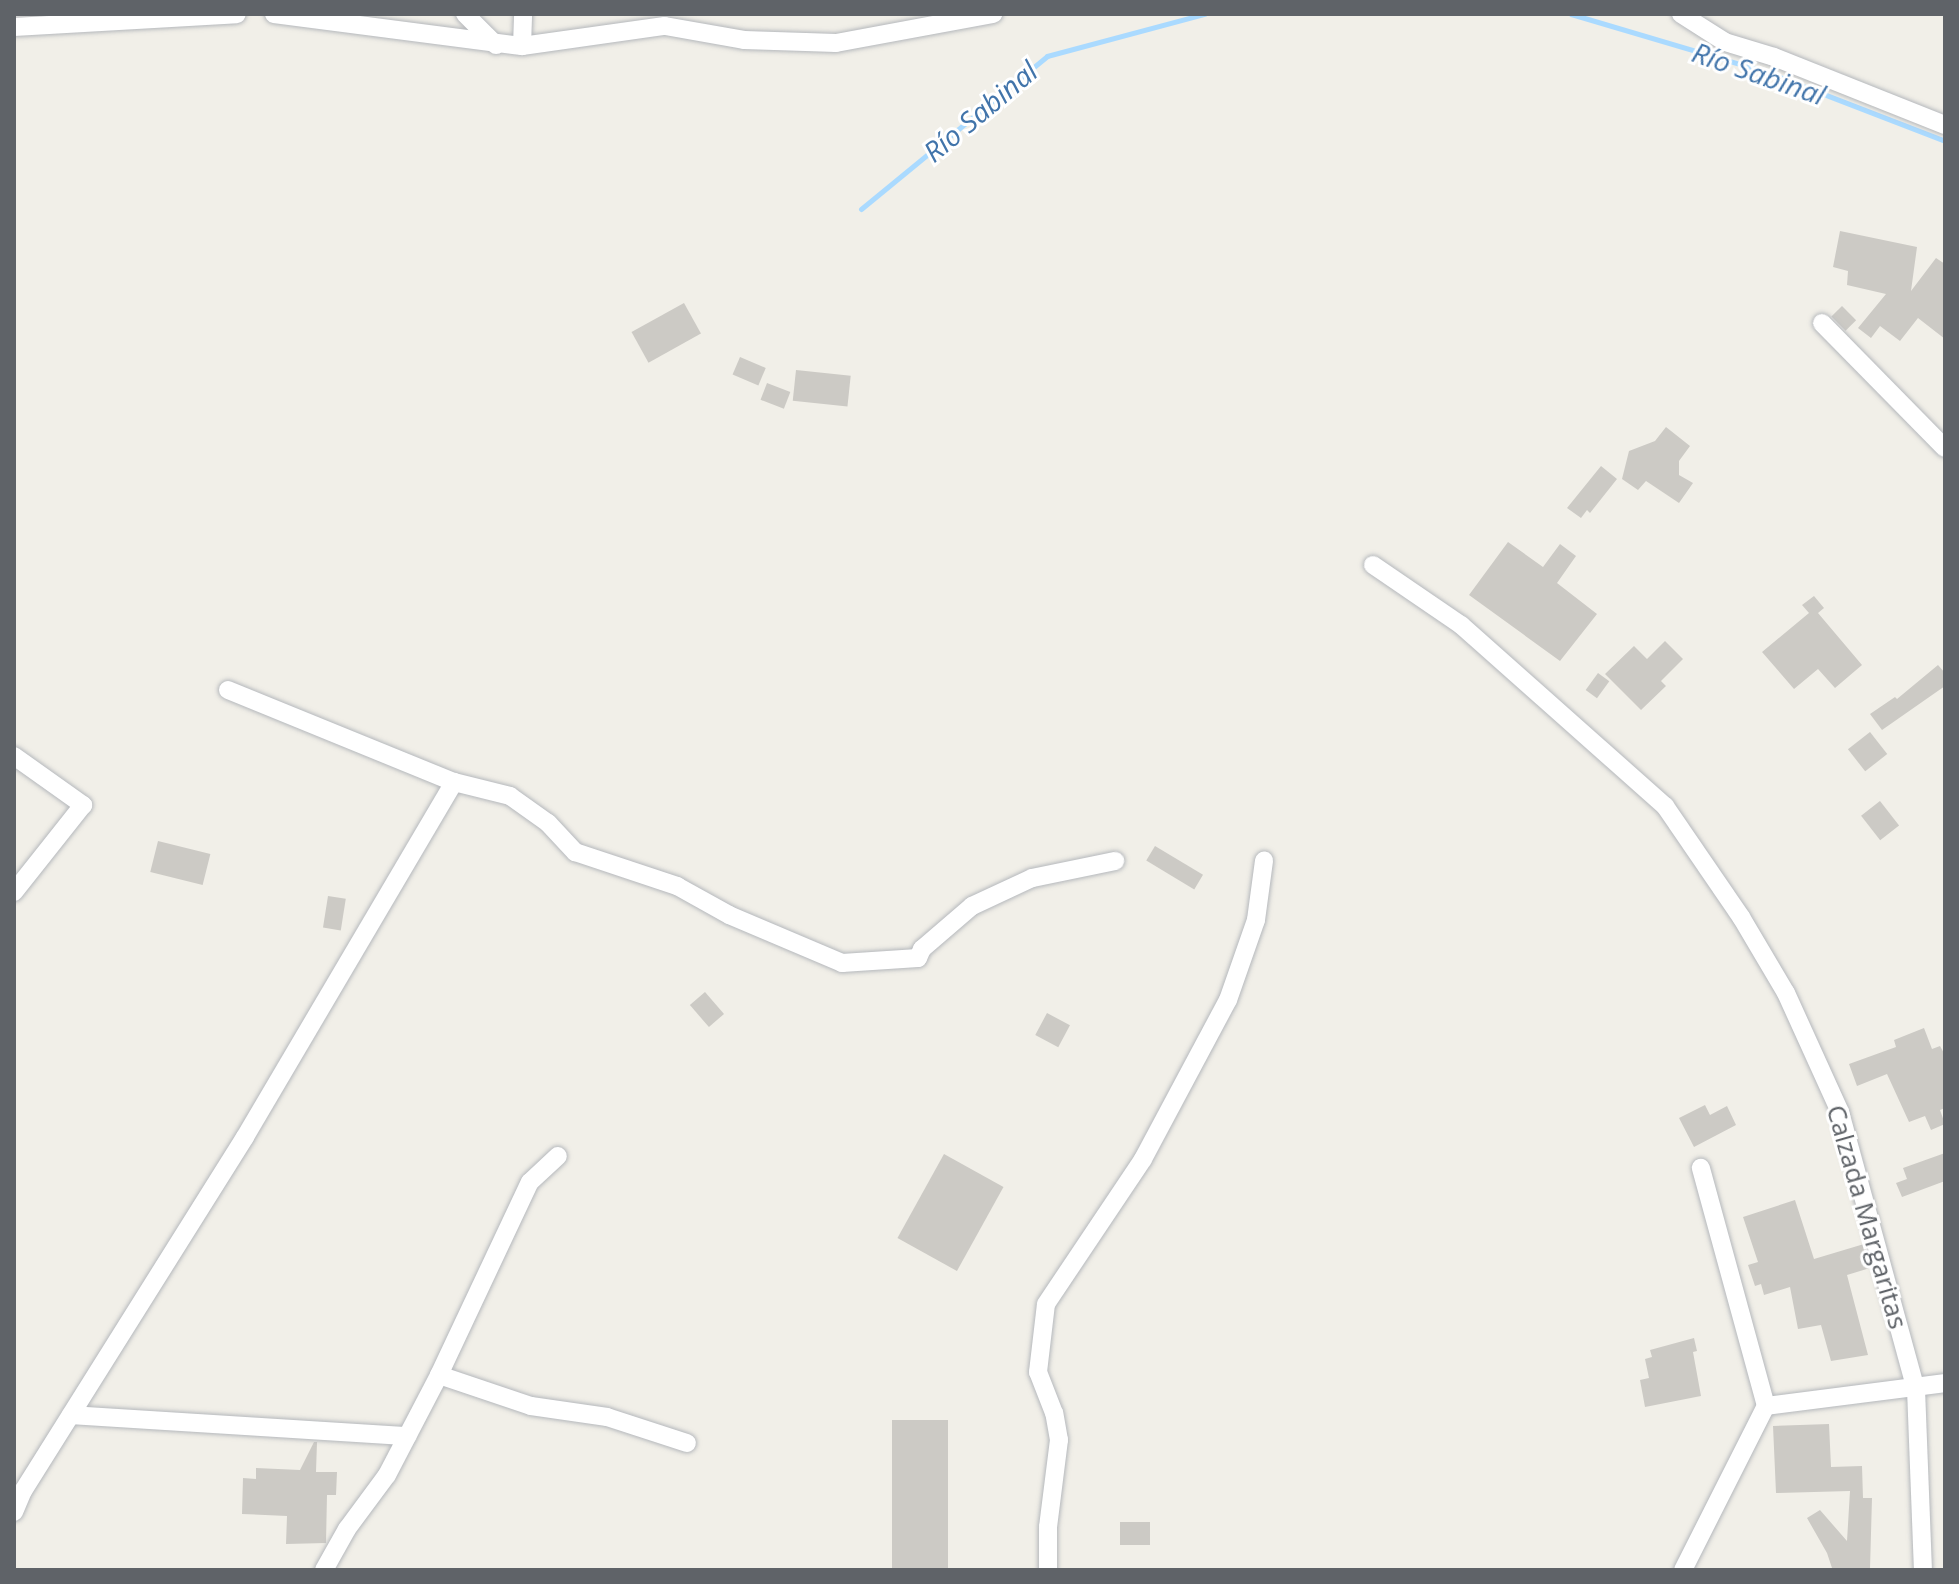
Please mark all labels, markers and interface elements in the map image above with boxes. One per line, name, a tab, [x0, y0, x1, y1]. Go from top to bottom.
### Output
water label: Río Sabinal	[1688, 35, 1830, 111]
water label: Río Sabinal	[916, 54, 1044, 168]
street label: Calzada Margaritas	[1820, 1101, 1914, 1333]

